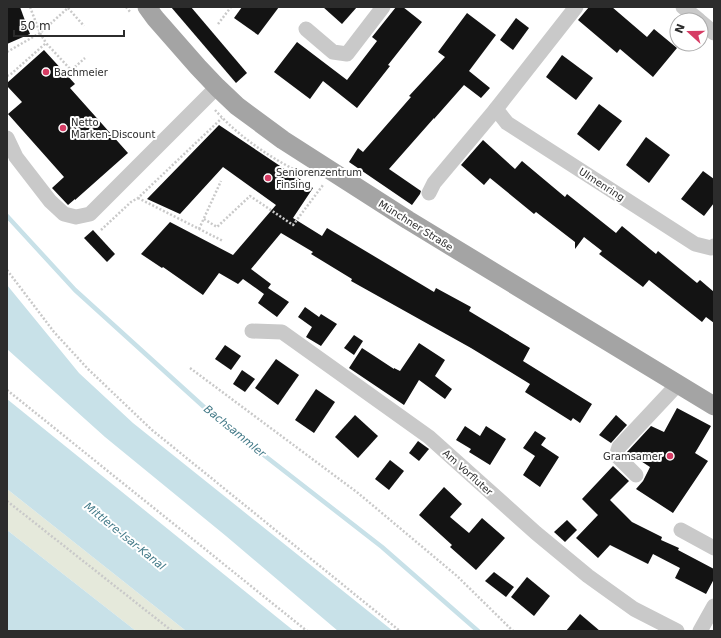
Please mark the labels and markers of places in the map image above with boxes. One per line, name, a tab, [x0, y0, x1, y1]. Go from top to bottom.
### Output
marker: Bachmeier	[41, 67, 51, 77]
place label: Bachmeier	[54, 67, 109, 78]
place label: Netto Marken-Discount	[71, 117, 155, 140]
marker: Netto Marken-Discount	[58, 123, 68, 133]
place label: Seniorenzentrum Finsing	[276, 167, 362, 190]
marker: Seniorenzentrum Finsing	[263, 173, 273, 183]
place label: Gramsamer	[603, 451, 663, 462]
marker: Gramsamer	[665, 451, 675, 461]

